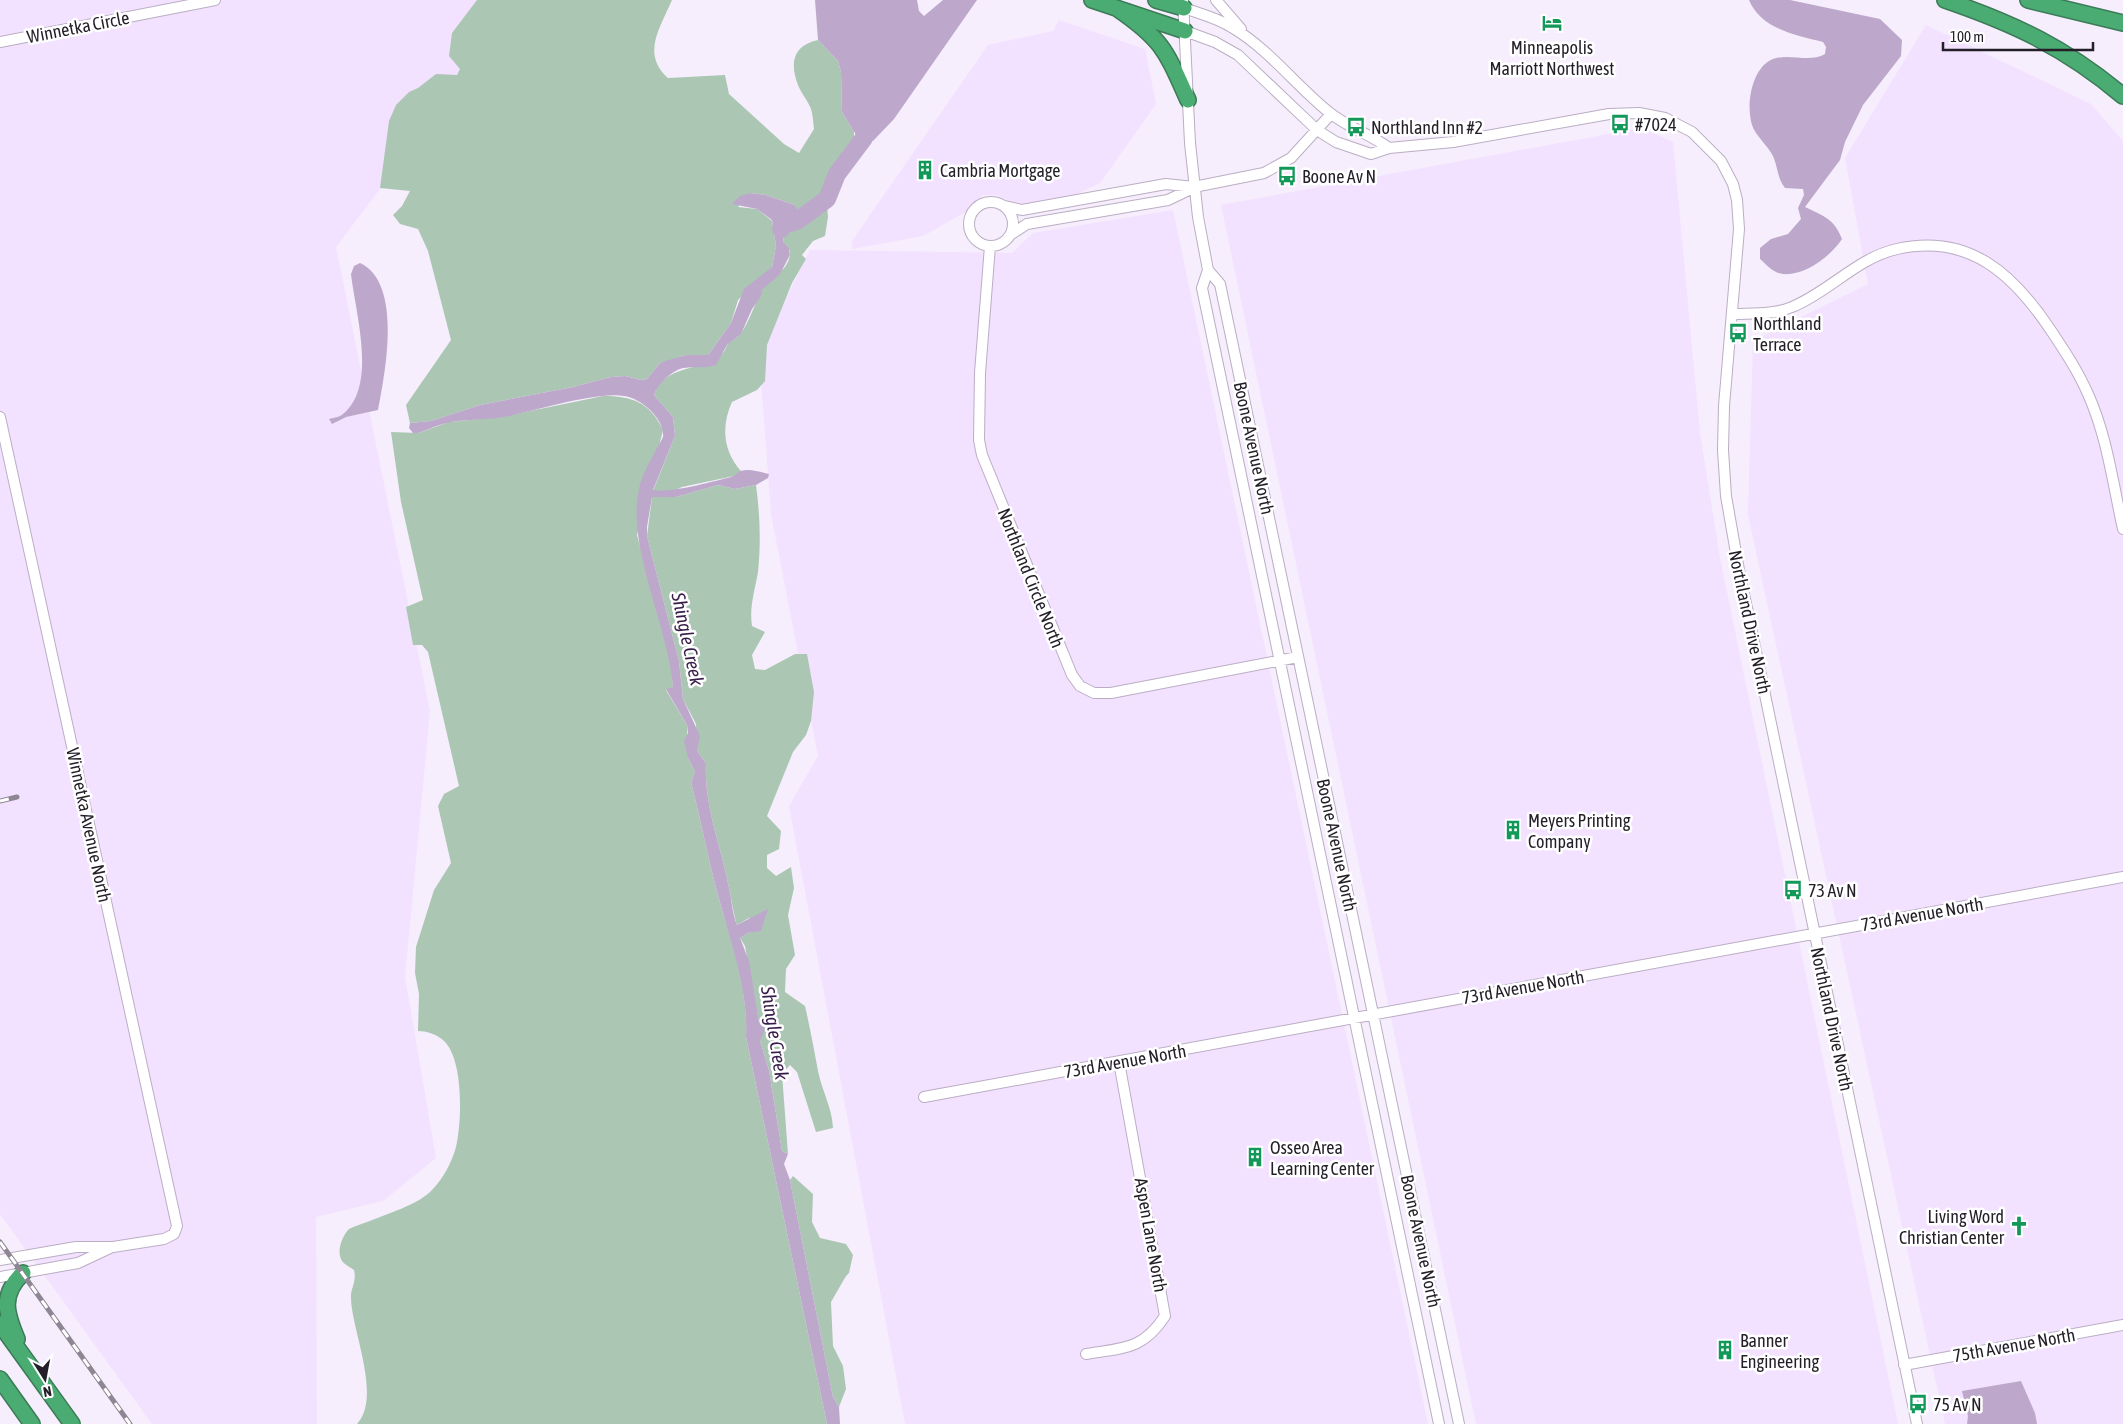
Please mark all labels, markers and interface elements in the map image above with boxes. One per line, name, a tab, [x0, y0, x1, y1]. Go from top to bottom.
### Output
street label: Winnetka Circle	[25, 7, 131, 47]
hotel icon: Minneapolis Marriott Northwest	[1541, 12, 1563, 34]
scale bar	[1943, 20, 2093, 52]
text: 100 m	[1950, 28, 1984, 45]
place label: Minneapolis Marriott Northwest	[1490, 37, 1614, 79]
bus stop icon: #7024	[1609, 113, 1631, 135]
place label: #7024	[1635, 114, 1677, 135]
bus stop icon: Northland Inn #2	[1345, 116, 1367, 138]
place label: Northland Inn #2	[1371, 117, 1483, 138]
building icon: Cambria Mortgage	[914, 159, 936, 181]
place label: Cambria Mortgage	[940, 160, 1060, 181]
bus stop icon: Boone Av N	[1276, 165, 1298, 187]
place label: Boone Av N	[1302, 166, 1376, 187]
place label: Northland Terrace	[1753, 313, 1822, 355]
bus stop icon: Northland Terrace	[1727, 322, 1749, 344]
street label: Boone Avenue North	[1230, 380, 1278, 516]
street label: Northland Circle North	[993, 505, 1069, 651]
street label: Northland Drive North	[1724, 548, 1776, 696]
water label: Shingle Creek	[667, 590, 709, 688]
street label: Winnetka Avenue North	[62, 746, 116, 904]
street label: Boone Avenue North	[1313, 777, 1361, 913]
place label: Meyers Printing Company	[1528, 810, 1631, 852]
building icon: Meyers Printing Company	[1502, 819, 1524, 841]
bus stop icon: 73 Av N	[1782, 879, 1804, 901]
place label: 73 Av N	[1808, 880, 1857, 901]
street label: 73rd Avenue North	[1859, 893, 1985, 935]
street label: Northland Drive North	[1806, 945, 1858, 1093]
street label: 73rd Avenue North	[1460, 966, 1586, 1008]
water label: Shingle Creek	[757, 984, 793, 1082]
street label: 73rd Avenue North	[1062, 1040, 1188, 1082]
place label: Osseo Area Learning Center	[1270, 1137, 1375, 1179]
building icon: Osseo Area Learning Center	[1244, 1146, 1266, 1168]
street label: Boone Avenue North	[1397, 1173, 1445, 1309]
street label: Aspen Lane North	[1131, 1176, 1171, 1294]
place label: Living Word Christian Center	[1899, 1206, 2005, 1248]
church icon: Living Word Christian Center	[2008, 1215, 2030, 1237]
street label: 75th Avenue North	[1951, 1324, 2077, 1366]
place label: Banner Engineering	[1740, 1330, 1819, 1372]
building icon: Banner Engineering	[1714, 1339, 1736, 1361]
north arrow	[20, 1354, 70, 1404]
text: N	[42, 1383, 53, 1400]
bus stop icon: 75 Av N	[1907, 1393, 1929, 1415]
place label: 75 Av N	[1933, 1394, 1982, 1415]

